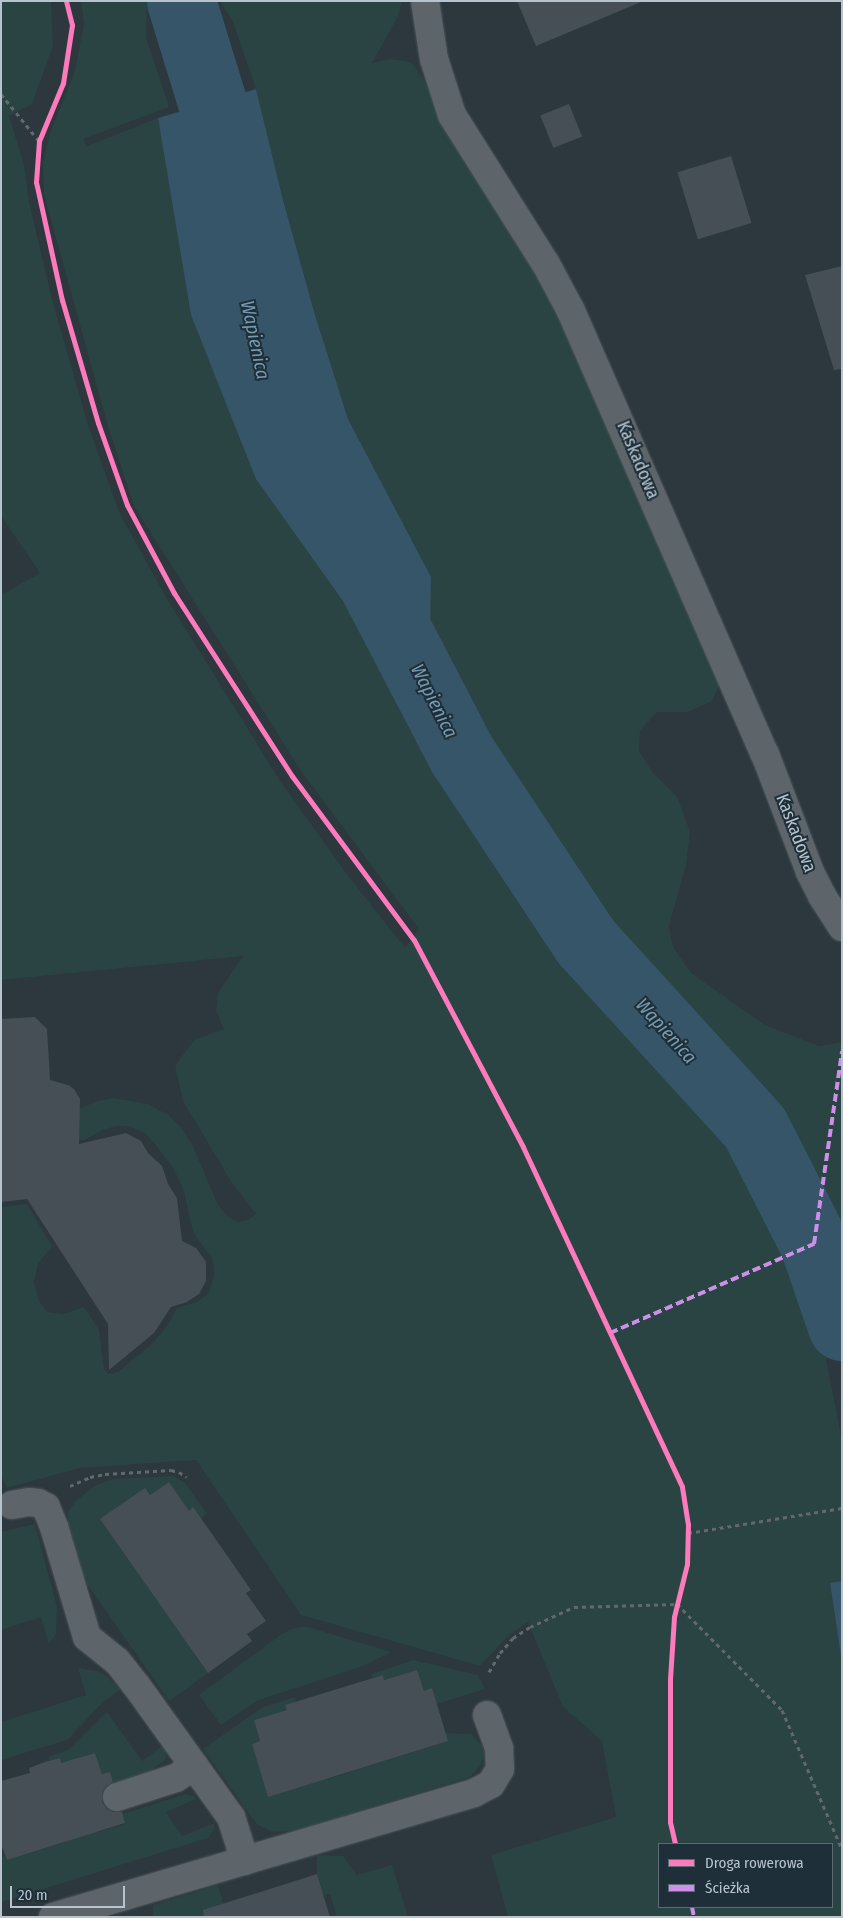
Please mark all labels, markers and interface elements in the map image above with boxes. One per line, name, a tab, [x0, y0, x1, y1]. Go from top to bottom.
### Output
water label: Wapienica	[236, 299, 274, 381]
street label: Kaskadowa	[612, 418, 664, 502]
water label: Wapienica	[406, 660, 462, 742]
street label: Kaskadowa	[771, 791, 821, 875]
water label: Wapienica	[631, 994, 701, 1068]
legend	[658, 1843, 833, 1908]
text: Droga rowerowa	[705, 1854, 804, 1872]
scale bar	[12, 1876, 128, 1908]
text: Ścieżka	[705, 1879, 750, 1897]
text: 20 m	[18, 1886, 48, 1904]

